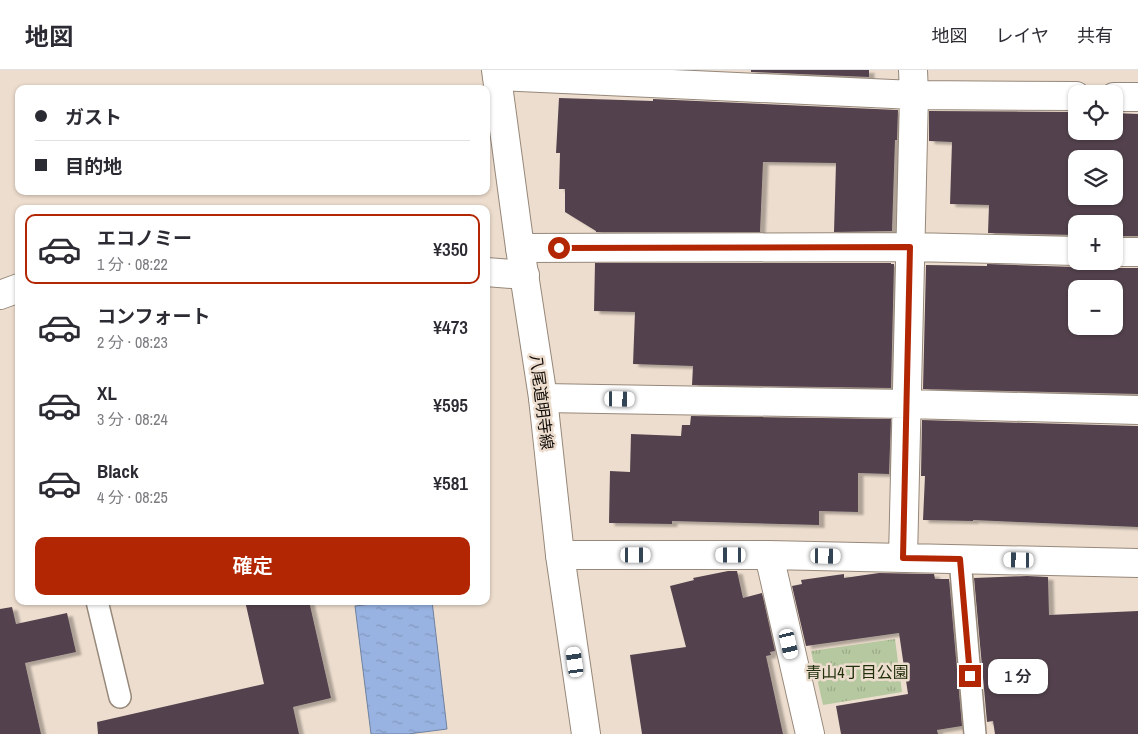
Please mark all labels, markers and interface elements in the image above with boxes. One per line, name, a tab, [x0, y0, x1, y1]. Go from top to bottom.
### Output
text: 地図	[25, 20, 73, 52]
text: 地図	[932, 23, 968, 48]
text: レイヤ	[996, 23, 1049, 48]
text: 共有	[1077, 23, 1113, 48]
map controls	[1068, 85, 1123, 335]
button: locate	[1068, 85, 1123, 140]
text: ガスト	[65, 104, 122, 130]
button: layers	[1068, 150, 1123, 205]
text: 目的地	[65, 153, 122, 179]
button: +	[1068, 215, 1123, 270]
text: エコノミー	[97, 225, 192, 251]
icon: car	[37, 227, 82, 272]
text: ¥350	[433, 236, 468, 262]
route start	[548, 237, 570, 259]
text: 1 分 · 08:22	[97, 253, 168, 275]
button: −	[1068, 280, 1123, 335]
text: コンフォート	[97, 303, 210, 329]
icon: car	[37, 305, 82, 350]
text: ¥473	[433, 314, 468, 340]
text: 2 分 · 08:23	[97, 331, 168, 353]
street label: 八尾道明寺線	[525, 353, 559, 451]
text: XL	[97, 380, 117, 406]
icon: car	[37, 383, 82, 428]
car	[604, 391, 635, 407]
text: ¥595	[433, 392, 468, 418]
text: 3 分 · 08:24	[97, 408, 168, 430]
text: Black	[97, 458, 139, 484]
icon: car	[37, 461, 82, 506]
text: ¥581	[433, 470, 468, 496]
text: 4 分 · 08:25	[97, 486, 168, 508]
button: 確定	[35, 537, 470, 595]
car	[621, 548, 651, 563]
car	[716, 548, 746, 563]
car	[810, 548, 841, 564]
car	[1003, 552, 1034, 568]
car	[778, 628, 799, 660]
car	[565, 646, 584, 678]
callout: 1 分	[988, 658, 1048, 694]
park label: 青山4丁目公園	[805, 661, 909, 683]
route end	[959, 665, 981, 687]
text: 1 分	[1005, 665, 1031, 687]

